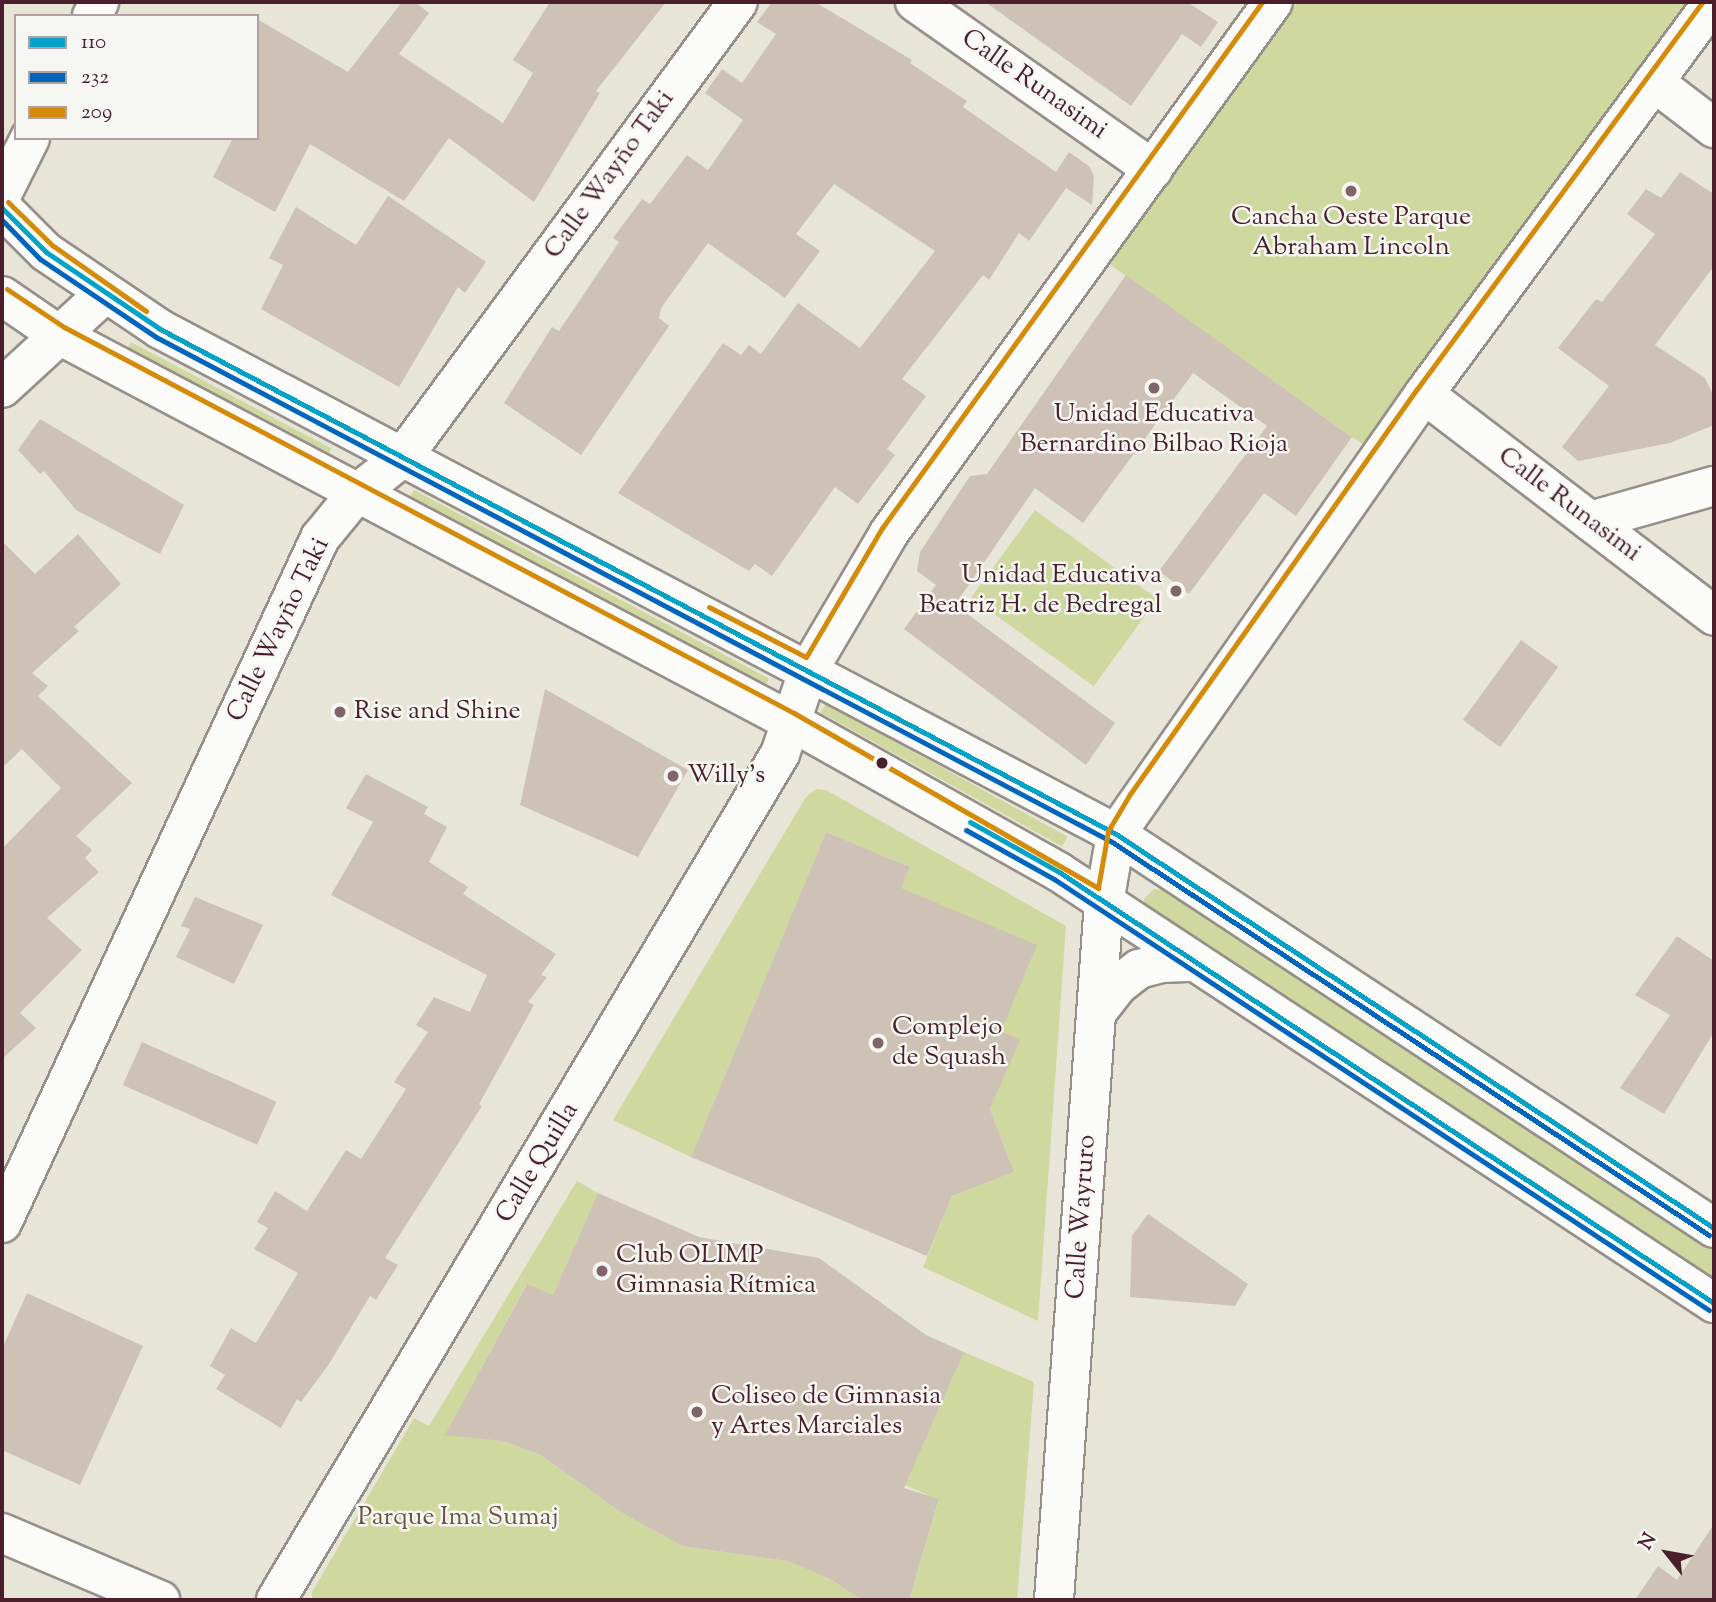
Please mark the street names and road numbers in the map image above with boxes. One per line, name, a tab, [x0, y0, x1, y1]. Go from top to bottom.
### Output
street label: Calle Runasimi	[955, 23, 1113, 147]
street label: Calle Wayño Taki	[538, 85, 682, 265]
street label: Calle Runasimi	[1491, 441, 1647, 569]
street label: Calle Wayño Taki	[221, 533, 337, 727]
street label: Calle Quilla	[490, 1097, 586, 1229]
street label: Calle Wayruro	[1061, 1134, 1103, 1300]

